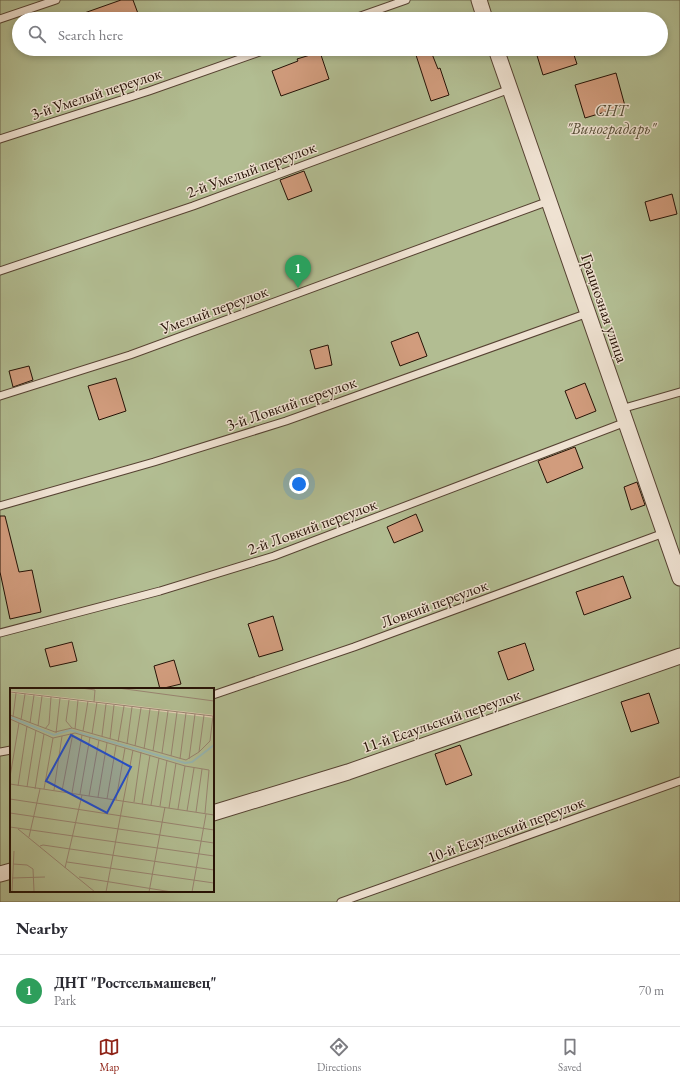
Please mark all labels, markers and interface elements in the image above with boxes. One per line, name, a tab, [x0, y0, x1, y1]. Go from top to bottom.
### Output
search box	[12, 12, 668, 56]
icon: search	[26, 23, 48, 45]
text: Search here	[58, 25, 123, 44]
street label: 3-й Умелый переулок	[28, 62, 165, 125]
park label: СНТ "Виноградарь"	[566, 100, 658, 139]
street label: 2-й Умелый переулок	[183, 136, 319, 203]
street label: Грациозная улица	[576, 251, 633, 366]
pin: 1	[285, 255, 311, 288]
street label: Умелый переулок	[157, 280, 271, 339]
street label: 3-й Ловкий переулок	[223, 371, 359, 436]
your location	[289, 474, 309, 494]
street label: 2-й Ловкий переулок	[245, 493, 380, 560]
street label: Ловкий переулок	[378, 574, 491, 633]
street label: 11-й Есаульский переулок	[359, 683, 523, 757]
inset map	[10, 688, 214, 892]
street label: 10-й Есаульский переулок	[425, 791, 588, 868]
text: Nearby	[16, 917, 68, 939]
text: ДНТ "Ростсельмашевец"	[54, 973, 216, 992]
text: 1	[26, 982, 32, 999]
text: 70 m	[639, 982, 664, 999]
text: Park	[54, 992, 76, 1009]
tab: Map	[98, 1036, 120, 1074]
tab: Directions	[317, 1036, 361, 1074]
tab: Saved	[558, 1036, 582, 1074]

